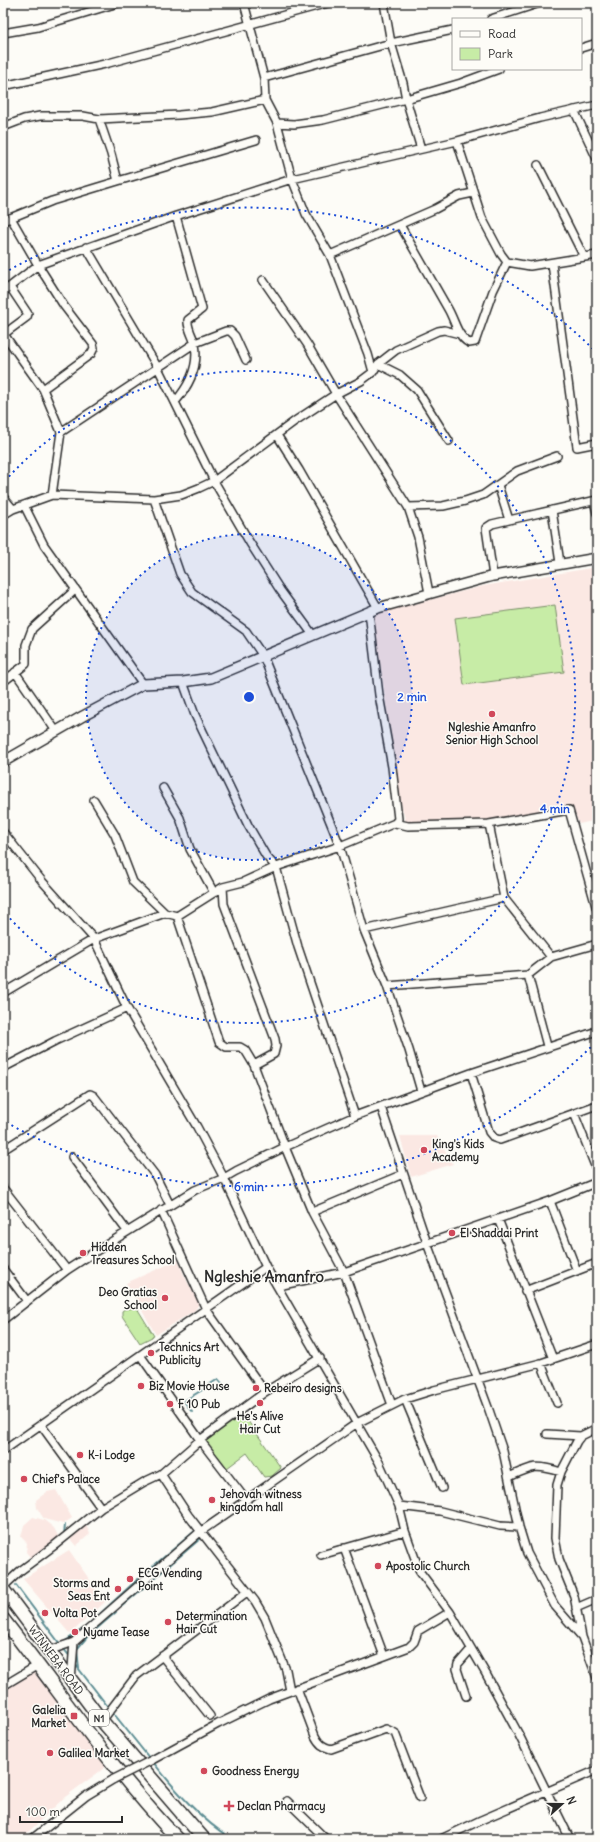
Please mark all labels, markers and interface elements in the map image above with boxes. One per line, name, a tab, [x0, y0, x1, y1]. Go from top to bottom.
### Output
legend	[452, 18, 582, 70]
text: Road	[488, 26, 516, 41]
text: Park	[488, 46, 513, 61]
text: 2 min	[397, 689, 427, 704]
centre of rings	[242, 690, 256, 704]
marker: Ngleshie Amanfro Senior High School	[487, 709, 497, 719]
place label: Ngleshie Amanfro Senior High School	[446, 720, 538, 748]
text: 4 min	[540, 801, 570, 816]
place label: King's Kids Academy	[432, 1137, 484, 1165]
marker: King's Kids Academy	[419, 1145, 429, 1155]
text: 6 min	[234, 1179, 264, 1194]
place label: El Shaddai Print	[460, 1226, 538, 1240]
marker: El Shaddai Print	[447, 1228, 457, 1238]
place label: Hidden Treasures School	[91, 1240, 174, 1267]
marker: Hidden Treasures School	[78, 1248, 88, 1258]
district label: Ngleshie Amanfro	[204, 1267, 324, 1287]
place label: Deo Gratias School	[98, 1285, 157, 1312]
marker: Deo Gratias School	[160, 1293, 170, 1303]
place label: Technics Art Publicity	[159, 1340, 219, 1368]
marker: Technics Art Publicity	[146, 1348, 156, 1358]
place label: Biz Movie House	[149, 1379, 229, 1393]
marker: Biz Movie House	[136, 1381, 146, 1391]
place label: Rebeiro designs	[264, 1381, 342, 1396]
marker: Rebeiro designs	[251, 1383, 261, 1393]
place label: F 10 Pub	[178, 1397, 220, 1411]
marker: He's Alive Hair Cut	[255, 1398, 265, 1408]
marker: F 10 Pub	[165, 1399, 175, 1409]
place label: He's Alive Hair Cut	[237, 1409, 283, 1436]
place label: K-i Lodge	[88, 1448, 135, 1463]
marker: K-i Lodge	[75, 1450, 85, 1460]
place label: Chief's Palace	[32, 1472, 100, 1486]
marker: Chief's Palace	[19, 1474, 29, 1484]
place label: Jehovah witness kingdom hall	[220, 1487, 302, 1515]
marker: Jehovah witness kingdom hall	[207, 1495, 217, 1505]
place label: Apostolic Church	[386, 1559, 470, 1574]
marker: Apostolic Church	[373, 1561, 383, 1571]
place label: ECG Vending Point	[138, 1566, 202, 1593]
marker: ECG Vending Point	[125, 1574, 135, 1584]
place label: Storms and Seas Ent	[53, 1576, 111, 1603]
marker: Storms and Seas Ent	[113, 1584, 123, 1594]
place label: Volta Pot	[53, 1606, 97, 1620]
marker: Volta Pot	[40, 1608, 50, 1618]
place label: Determination Hair Cut	[176, 1609, 248, 1636]
marker: Determination Hair Cut	[163, 1617, 173, 1627]
street label: WINNEBA ROAD	[25, 1622, 87, 1698]
place label: Nyame Tease	[83, 1625, 149, 1640]
marker: Nyame Tease	[70, 1627, 80, 1637]
place label: Galelia Market	[31, 1703, 67, 1730]
road number: N1	[89, 1710, 109, 1726]
marker: Galelia Market	[69, 1711, 79, 1721]
place label: Galilea Market	[58, 1746, 130, 1760]
marker: Galilea Market	[45, 1748, 55, 1758]
place label: Goodness Energy	[212, 1764, 299, 1779]
marker: Goodness Energy	[199, 1766, 209, 1776]
north arrow	[542, 1784, 582, 1824]
text: N	[563, 1794, 579, 1806]
scale bar	[20, 1798, 122, 1824]
place label: Declan Pharmacy	[237, 1799, 326, 1814]
marker: Declan Pharmacy	[224, 1801, 234, 1811]
text: 100 m	[26, 1804, 60, 1819]

